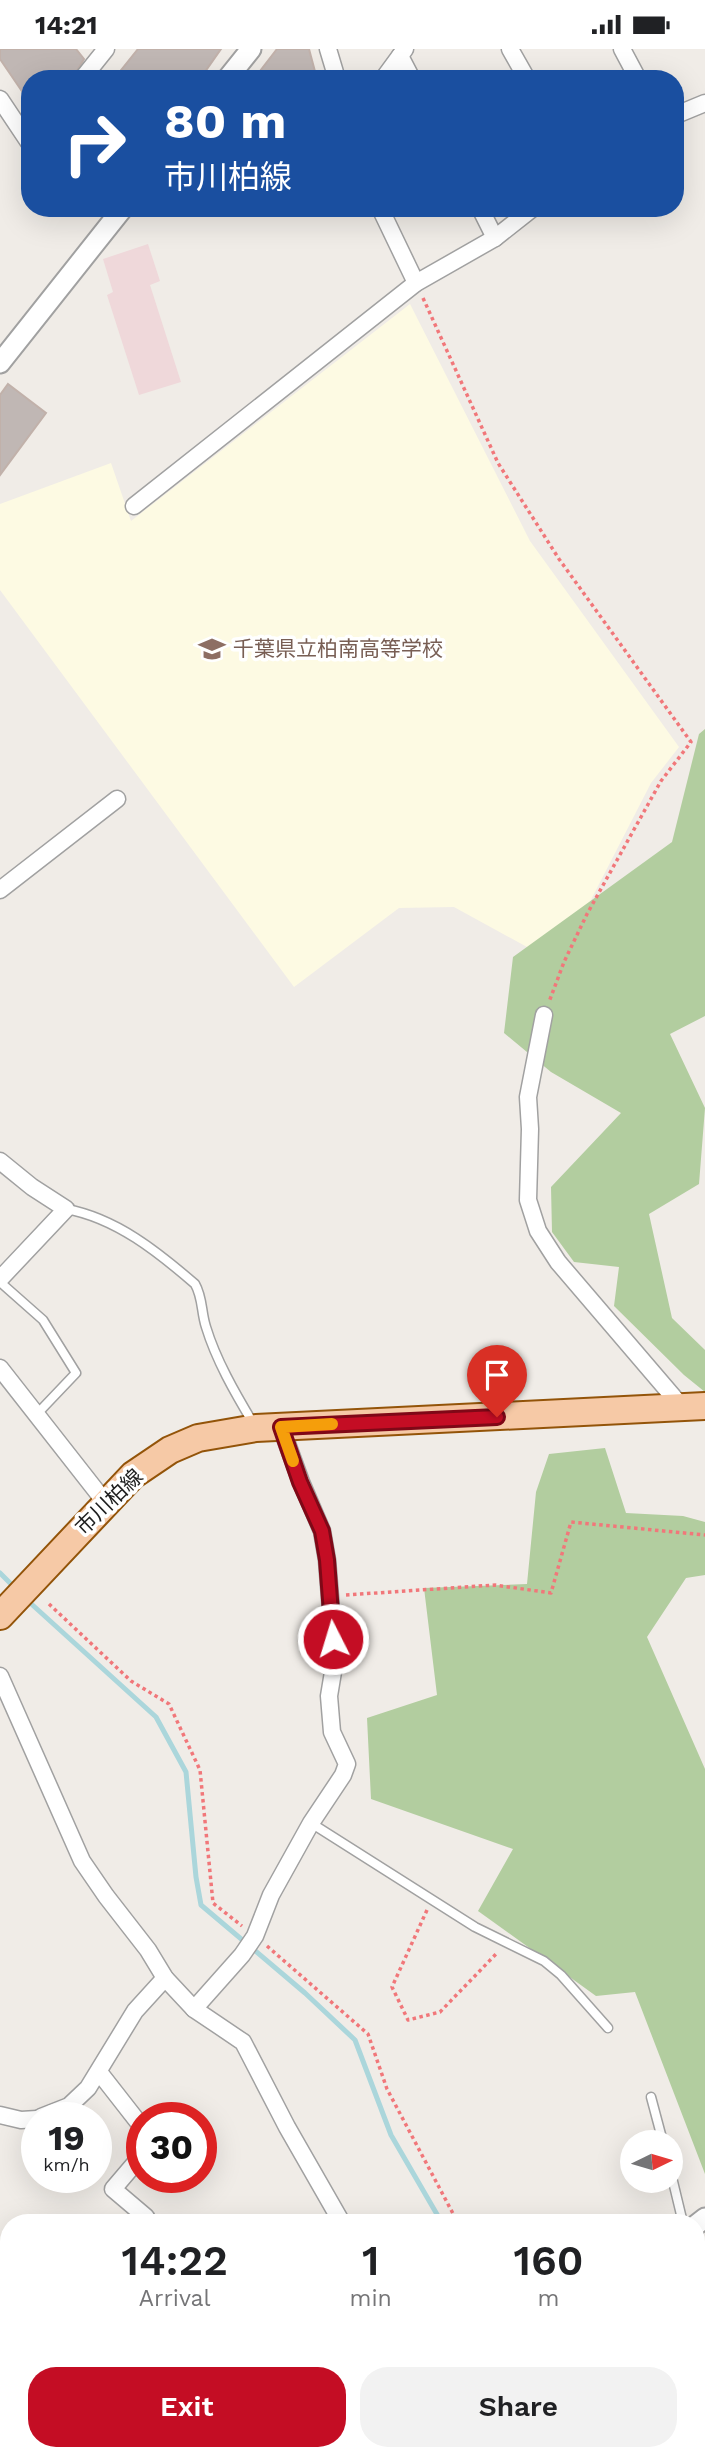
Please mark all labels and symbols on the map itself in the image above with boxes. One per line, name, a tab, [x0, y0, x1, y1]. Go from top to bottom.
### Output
school or university icon: 千葉県立柏南高等学校	[197, 634, 227, 664]
place label: 千葉県立柏南高等学校	[233, 636, 443, 661]
pin	[467, 1345, 527, 1417]
street label: 市川柏線	[70, 1463, 148, 1540]
position arrow	[296, 1602, 370, 1676]
speed limit sign: 30	[126, 2102, 217, 2193]
north arrow	[620, 2130, 682, 2193]

